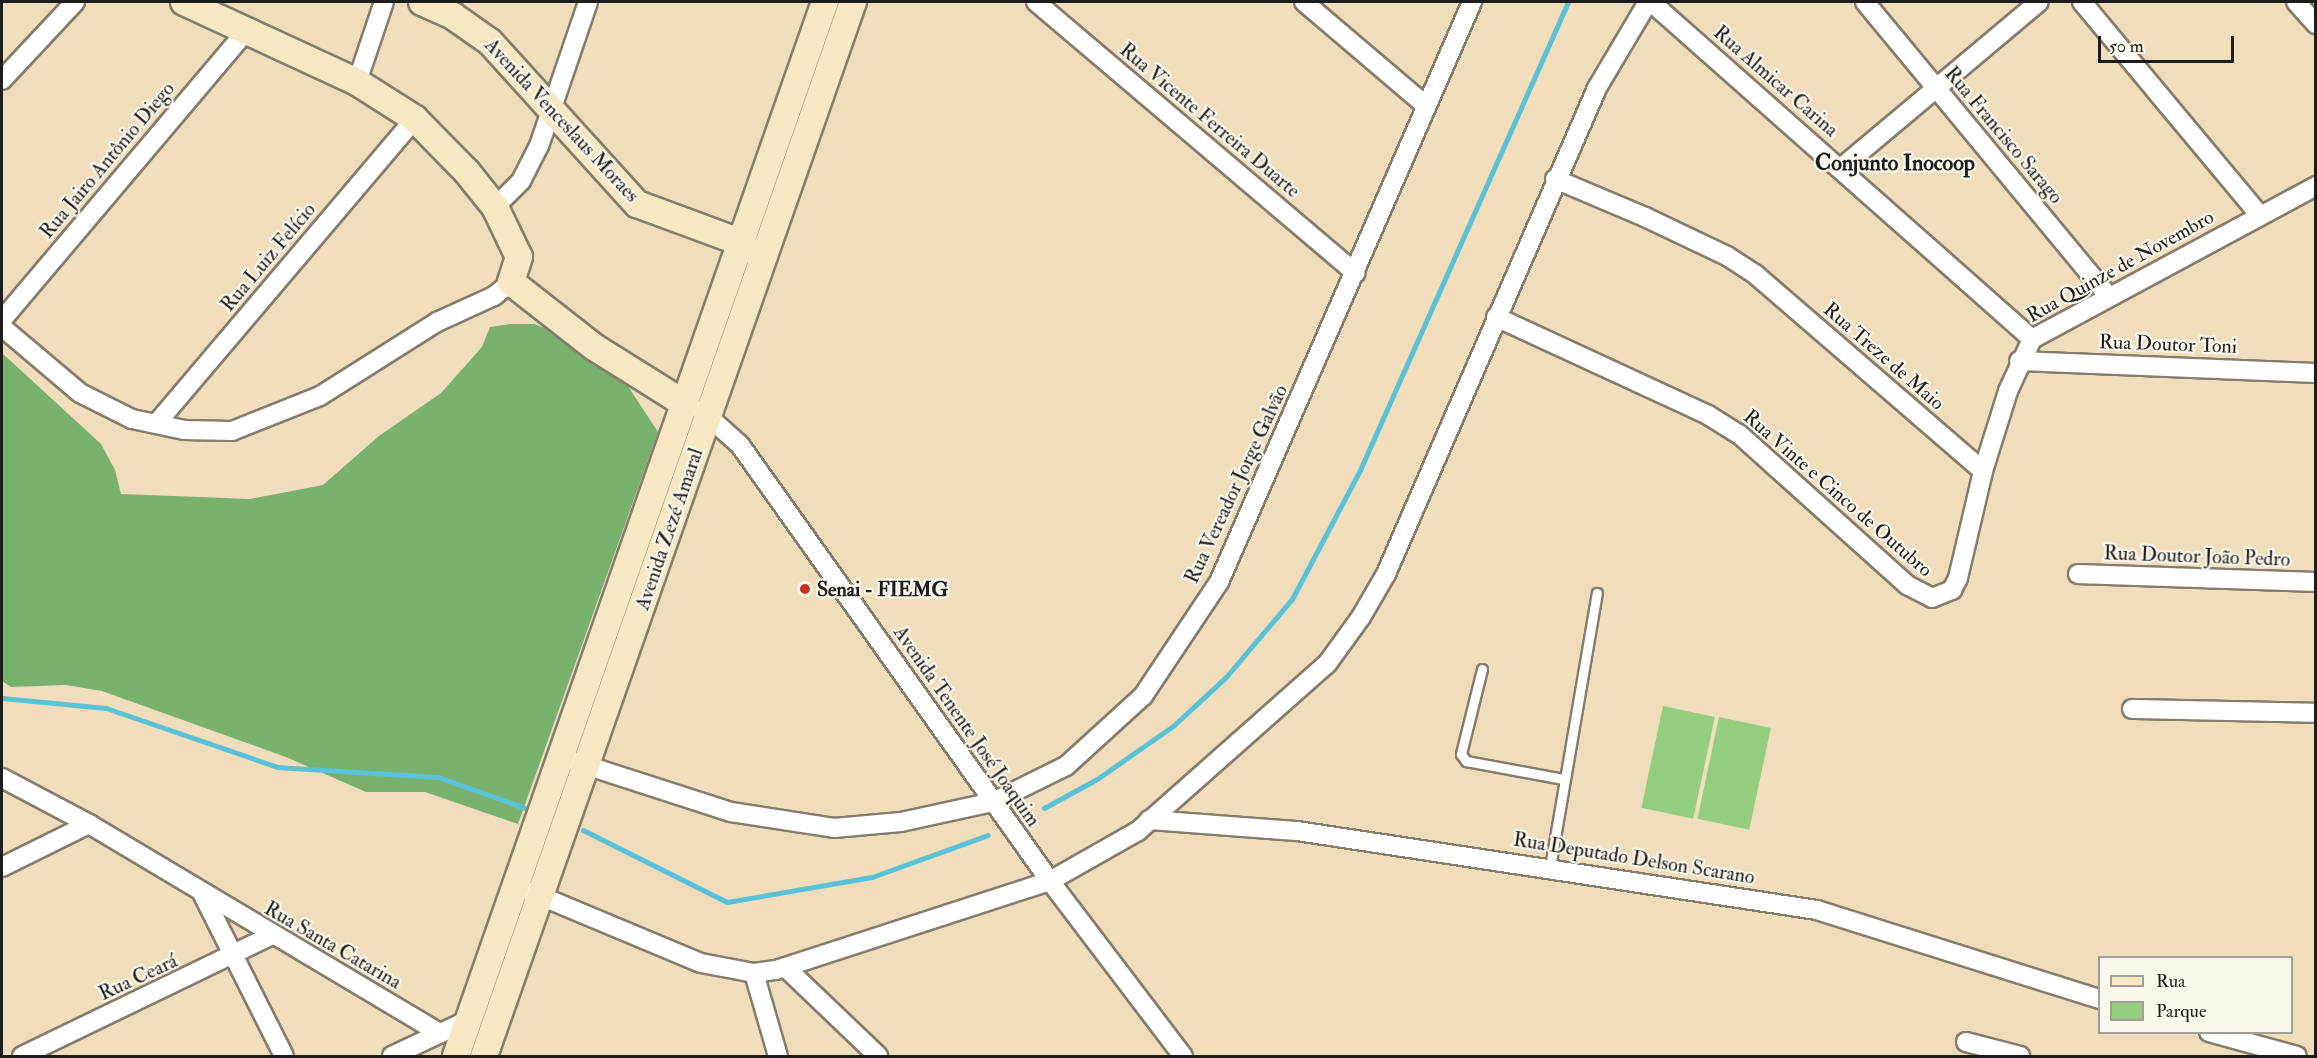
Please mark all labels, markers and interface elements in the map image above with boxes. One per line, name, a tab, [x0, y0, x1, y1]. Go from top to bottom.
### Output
street label: Rua Almicar Carina	[1709, 20, 1843, 142]
scale bar	[2101, 24, 2238, 62]
street label: Avenida Venceslaus Moraes	[480, 33, 644, 207]
text: 50 m	[2109, 35, 2144, 58]
street label: Rua Vicente Ferreira Duarte	[1115, 38, 1305, 202]
street label: Rua Francisco Sarago	[1940, 62, 2068, 208]
street label: Rua Jairo Antônio Diego	[34, 77, 180, 243]
district label: Conjunto Inocoop	[1815, 151, 1975, 177]
street label: Rua Luiz Felício	[216, 198, 320, 316]
street label: Rua Quinze de Novembro	[2022, 205, 2218, 327]
street label: Rua Treze de Maio	[1819, 297, 1949, 415]
street label: Rua Doutor Toni	[2098, 330, 2238, 358]
street label: Rua Vereador Jorge Galvão	[1179, 381, 1293, 587]
street label: Rua Vinte e Cinco de Outubro	[1739, 404, 1937, 582]
street label: Avenida Zezé Amaral	[630, 445, 708, 613]
street label: Rua Doutor João Pedro	[2103, 541, 2291, 571]
place label: Senai - FIEMG	[817, 577, 948, 601]
marker: Senai - FIEMG	[798, 582, 812, 596]
street label: Avenida Tenente José Joaquim	[889, 621, 1045, 831]
street label: Rua Deputado Delson Scarano	[1512, 827, 1756, 889]
street label: Rua Santa Catarina	[260, 896, 406, 994]
street label: Rua Ceará	[95, 948, 181, 1006]
legend	[2098, 956, 2293, 1034]
text: Rua	[2156, 970, 2185, 993]
text: Parque	[2156, 1000, 2206, 1023]

